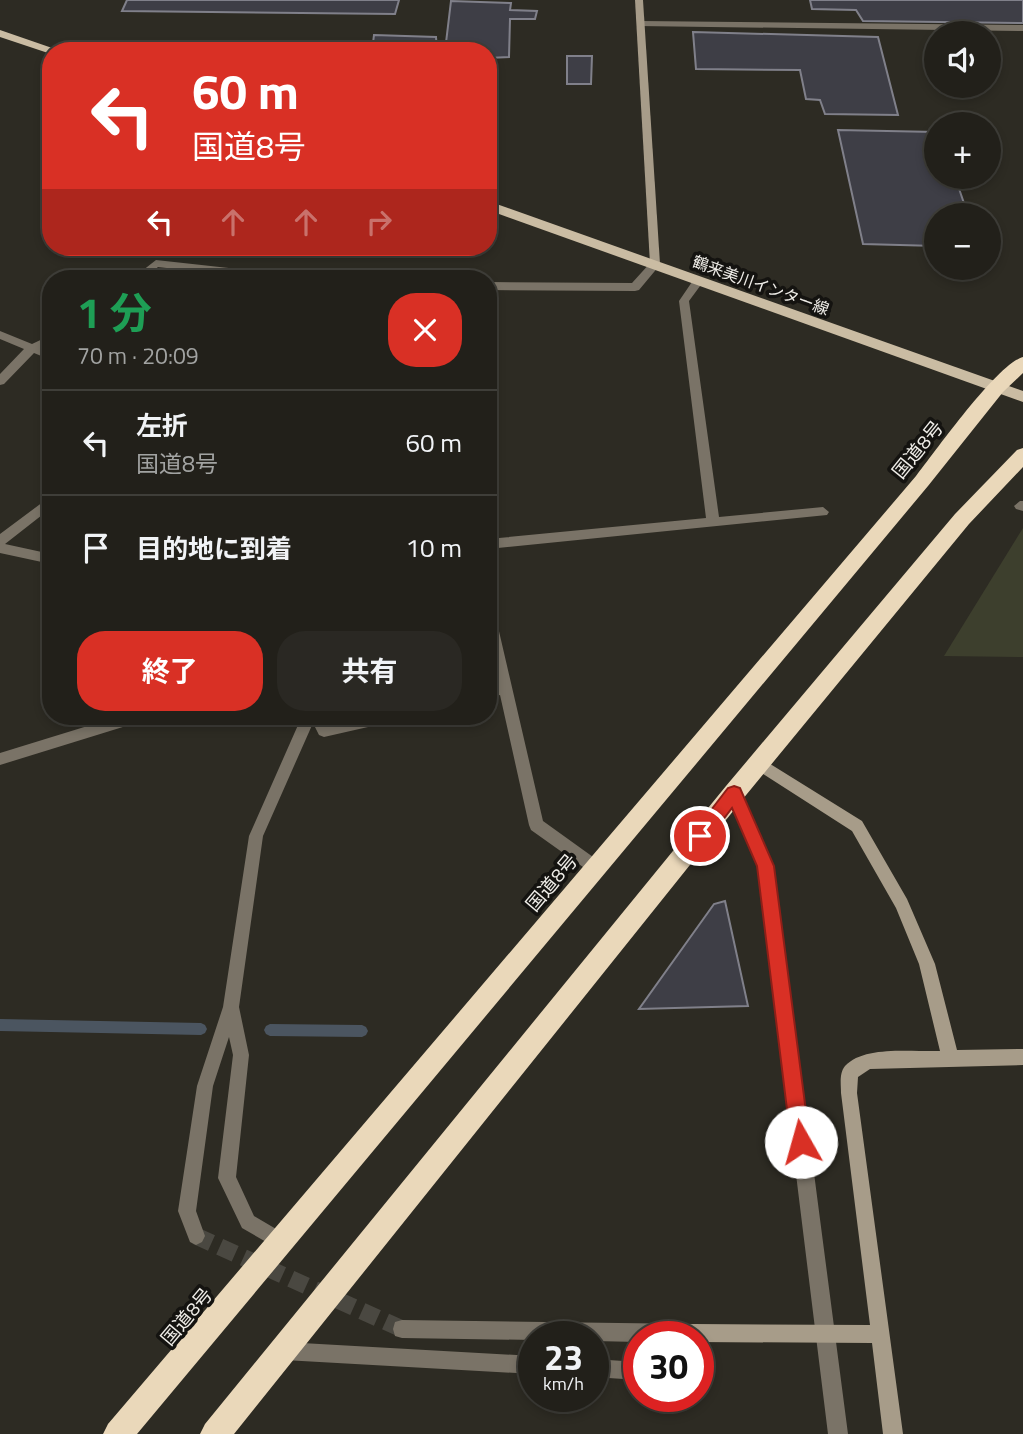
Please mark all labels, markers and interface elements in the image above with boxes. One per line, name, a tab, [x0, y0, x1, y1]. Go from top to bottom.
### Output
map controls	[924, 21, 1001, 280]
button: sound	[924, 21, 1001, 98]
text: 60 m	[192, 53, 299, 128]
icon: left	[77, 70, 168, 161]
button: +	[924, 112, 1001, 189]
text: 国道8号	[192, 122, 306, 170]
icon: left	[141, 203, 179, 241]
icon: ahead	[214, 203, 252, 241]
icon: ahead	[287, 203, 325, 241]
icon: right	[360, 203, 398, 241]
button: −	[924, 203, 1001, 280]
street label: 鶴来美川インター線	[689, 249, 833, 321]
text: 1 分	[77, 280, 152, 344]
button: close	[388, 293, 462, 367]
text: 70 m · 20:09	[77, 338, 199, 373]
text: 左折	[136, 406, 188, 445]
street label: 国道8号	[884, 414, 950, 484]
text: 60 m	[405, 423, 462, 462]
icon: left	[77, 424, 115, 462]
text: 国道8号	[136, 446, 218, 481]
text: 10 m	[405, 528, 462, 567]
icon: arrive	[77, 529, 115, 567]
text: 目的地に到着	[136, 529, 292, 568]
button: 終了	[77, 631, 263, 711]
button: 共有	[277, 631, 462, 711]
pin	[670, 806, 730, 866]
icon: arrive	[681, 817, 719, 855]
street label: 国道8号	[518, 847, 584, 917]
position arrow	[764, 1105, 838, 1179]
street label: 国道8号	[153, 1281, 219, 1351]
speed limit sign: 30	[623, 1321, 714, 1412]
text: 23	[544, 1330, 583, 1384]
text: km/h	[543, 1370, 584, 1397]

